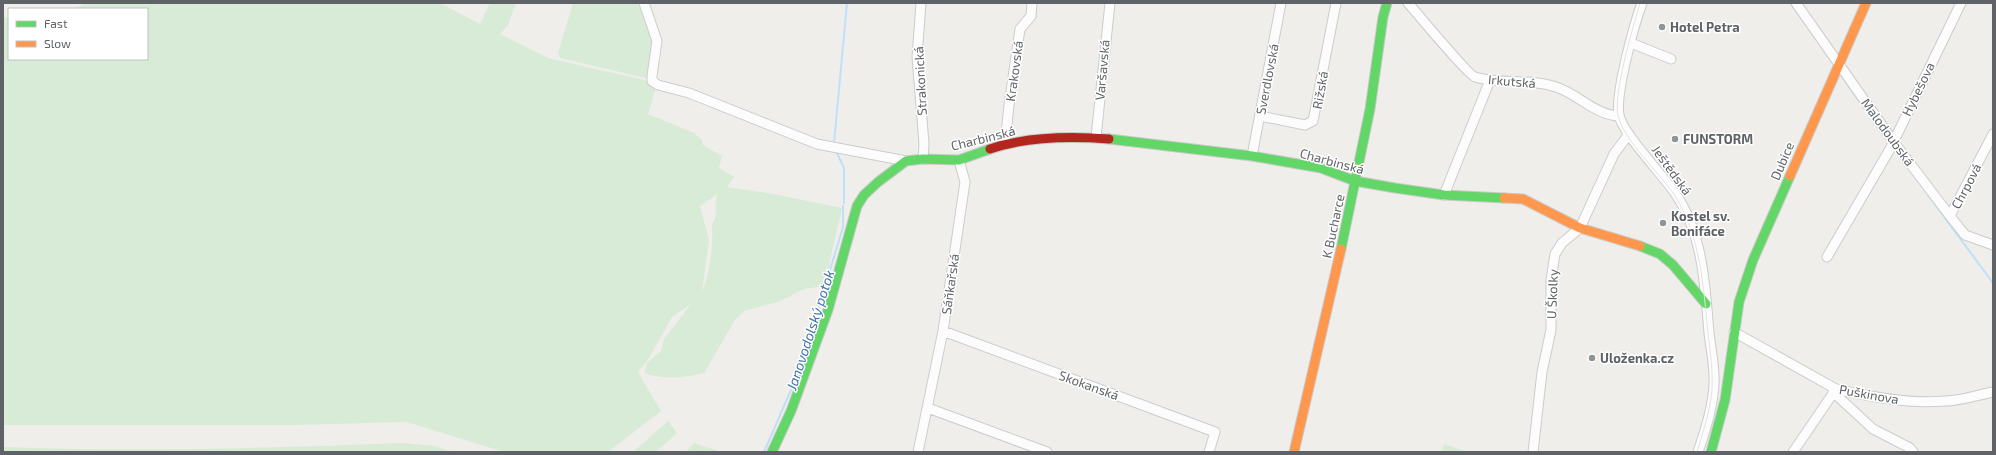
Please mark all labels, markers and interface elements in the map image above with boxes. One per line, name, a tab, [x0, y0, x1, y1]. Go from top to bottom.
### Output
legend	[8, 8, 148, 60]
text: Fast	[44, 16, 68, 30]
place label: Hotel Petra	[1670, 19, 1740, 35]
marker: Hotel Petra	[1657, 22, 1667, 32]
text: Slow	[44, 36, 71, 50]
street label: Varšavská	[1091, 39, 1113, 101]
street label: Krakovská	[1002, 40, 1026, 102]
street label: Sverdlovská	[1252, 42, 1282, 116]
street label: Strakonická	[910, 46, 930, 116]
street label: Hybešova	[1898, 60, 1938, 118]
street label: Rižská	[1309, 70, 1331, 110]
street label: Irkutská	[1487, 71, 1537, 91]
street label: Malodoubská	[1858, 95, 1918, 169]
street label: Charbinská	[949, 122, 1017, 154]
place label: FUNSTORM	[1683, 131, 1753, 147]
marker: FUNSTORM	[1670, 134, 1680, 144]
street label: Dubice	[1767, 139, 1797, 182]
street label: Ještědská	[1649, 142, 1695, 198]
street label: Charbinská	[1298, 145, 1366, 177]
street label: Chrpová	[1947, 161, 1985, 211]
street label: K Bucharce	[1318, 192, 1348, 260]
place label: Kostel sv. Bonifáce	[1671, 208, 1730, 239]
marker: Kostel sv. Bonifáce	[1658, 218, 1668, 228]
street label: Sáňkařská	[938, 253, 962, 315]
water label: Janovodolský potok	[782, 268, 837, 393]
street label: U Školky	[1543, 269, 1561, 319]
place label: Uloženka.cz	[1600, 350, 1674, 366]
marker: Uloženka.cz	[1587, 353, 1597, 363]
street label: Skokanská	[1057, 367, 1121, 403]
street label: Puškinova	[1838, 381, 1900, 407]

